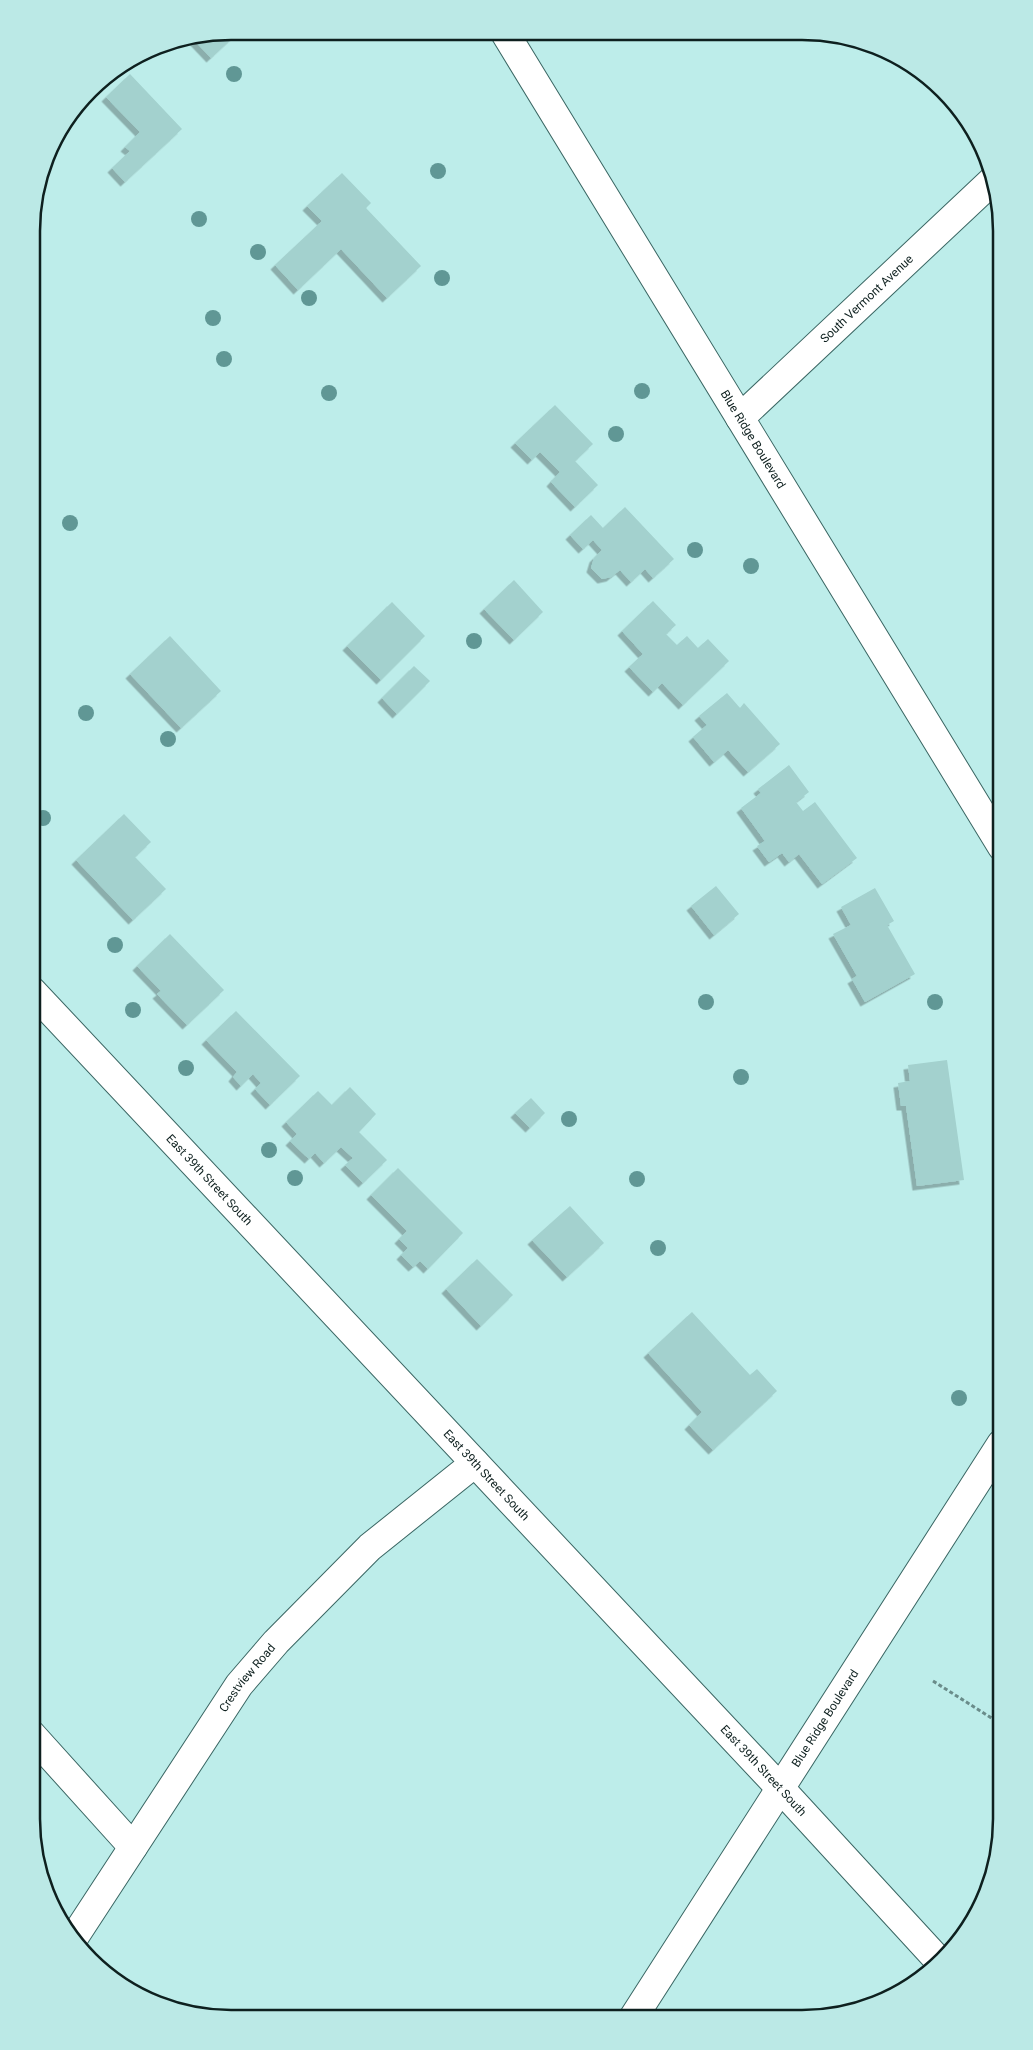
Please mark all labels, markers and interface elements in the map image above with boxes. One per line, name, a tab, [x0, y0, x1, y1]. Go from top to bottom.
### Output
street label: South Vermont Avenue	[817, 252, 916, 346]
street label: Blue Ridge Boulevard	[718, 387, 788, 491]
street label: East 39th Street South	[163, 1132, 255, 1228]
street label: East 39th Street South	[440, 1427, 532, 1523]
street label: Crestview Road	[216, 1641, 278, 1715]
street label: Blue Ridge Boulevard	[789, 1667, 861, 1770]
street label: East 39th Street South	[718, 1722, 809, 1819]

